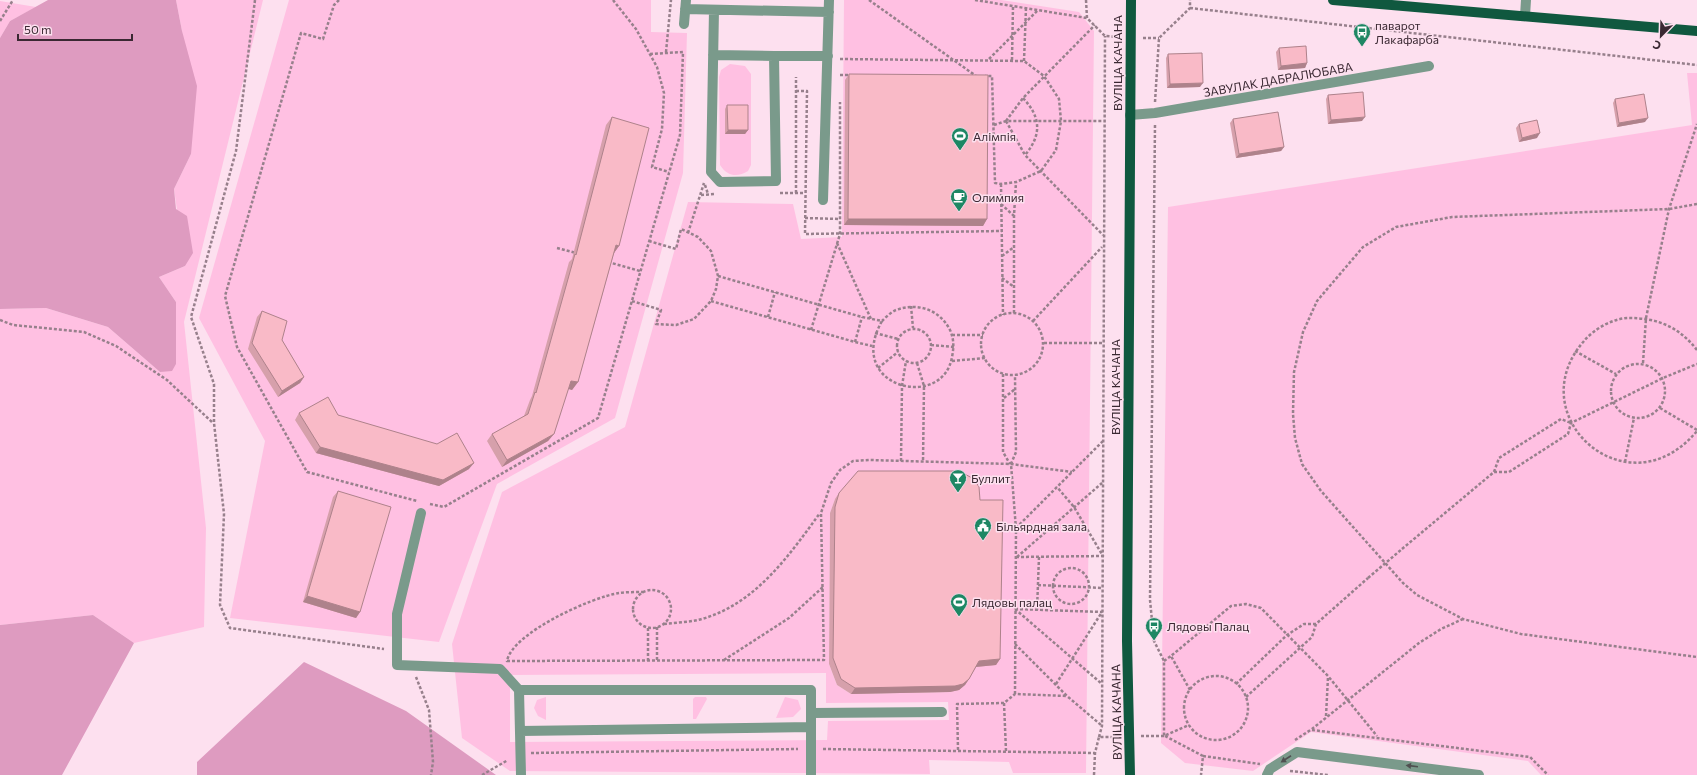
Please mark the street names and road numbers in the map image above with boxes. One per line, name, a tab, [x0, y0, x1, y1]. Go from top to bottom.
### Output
street label: ВУЛІЦА КАЧАНА	[1110, 15, 1124, 111]
street label: ЗАВУЛАК ДАБРАЛЮБАВА	[1202, 59, 1354, 99]
street label: ВУЛІЦА КАЧАНА	[1108, 339, 1122, 435]
street label: ВУЛІЦА КАЧАНА	[1108, 664, 1124, 760]

